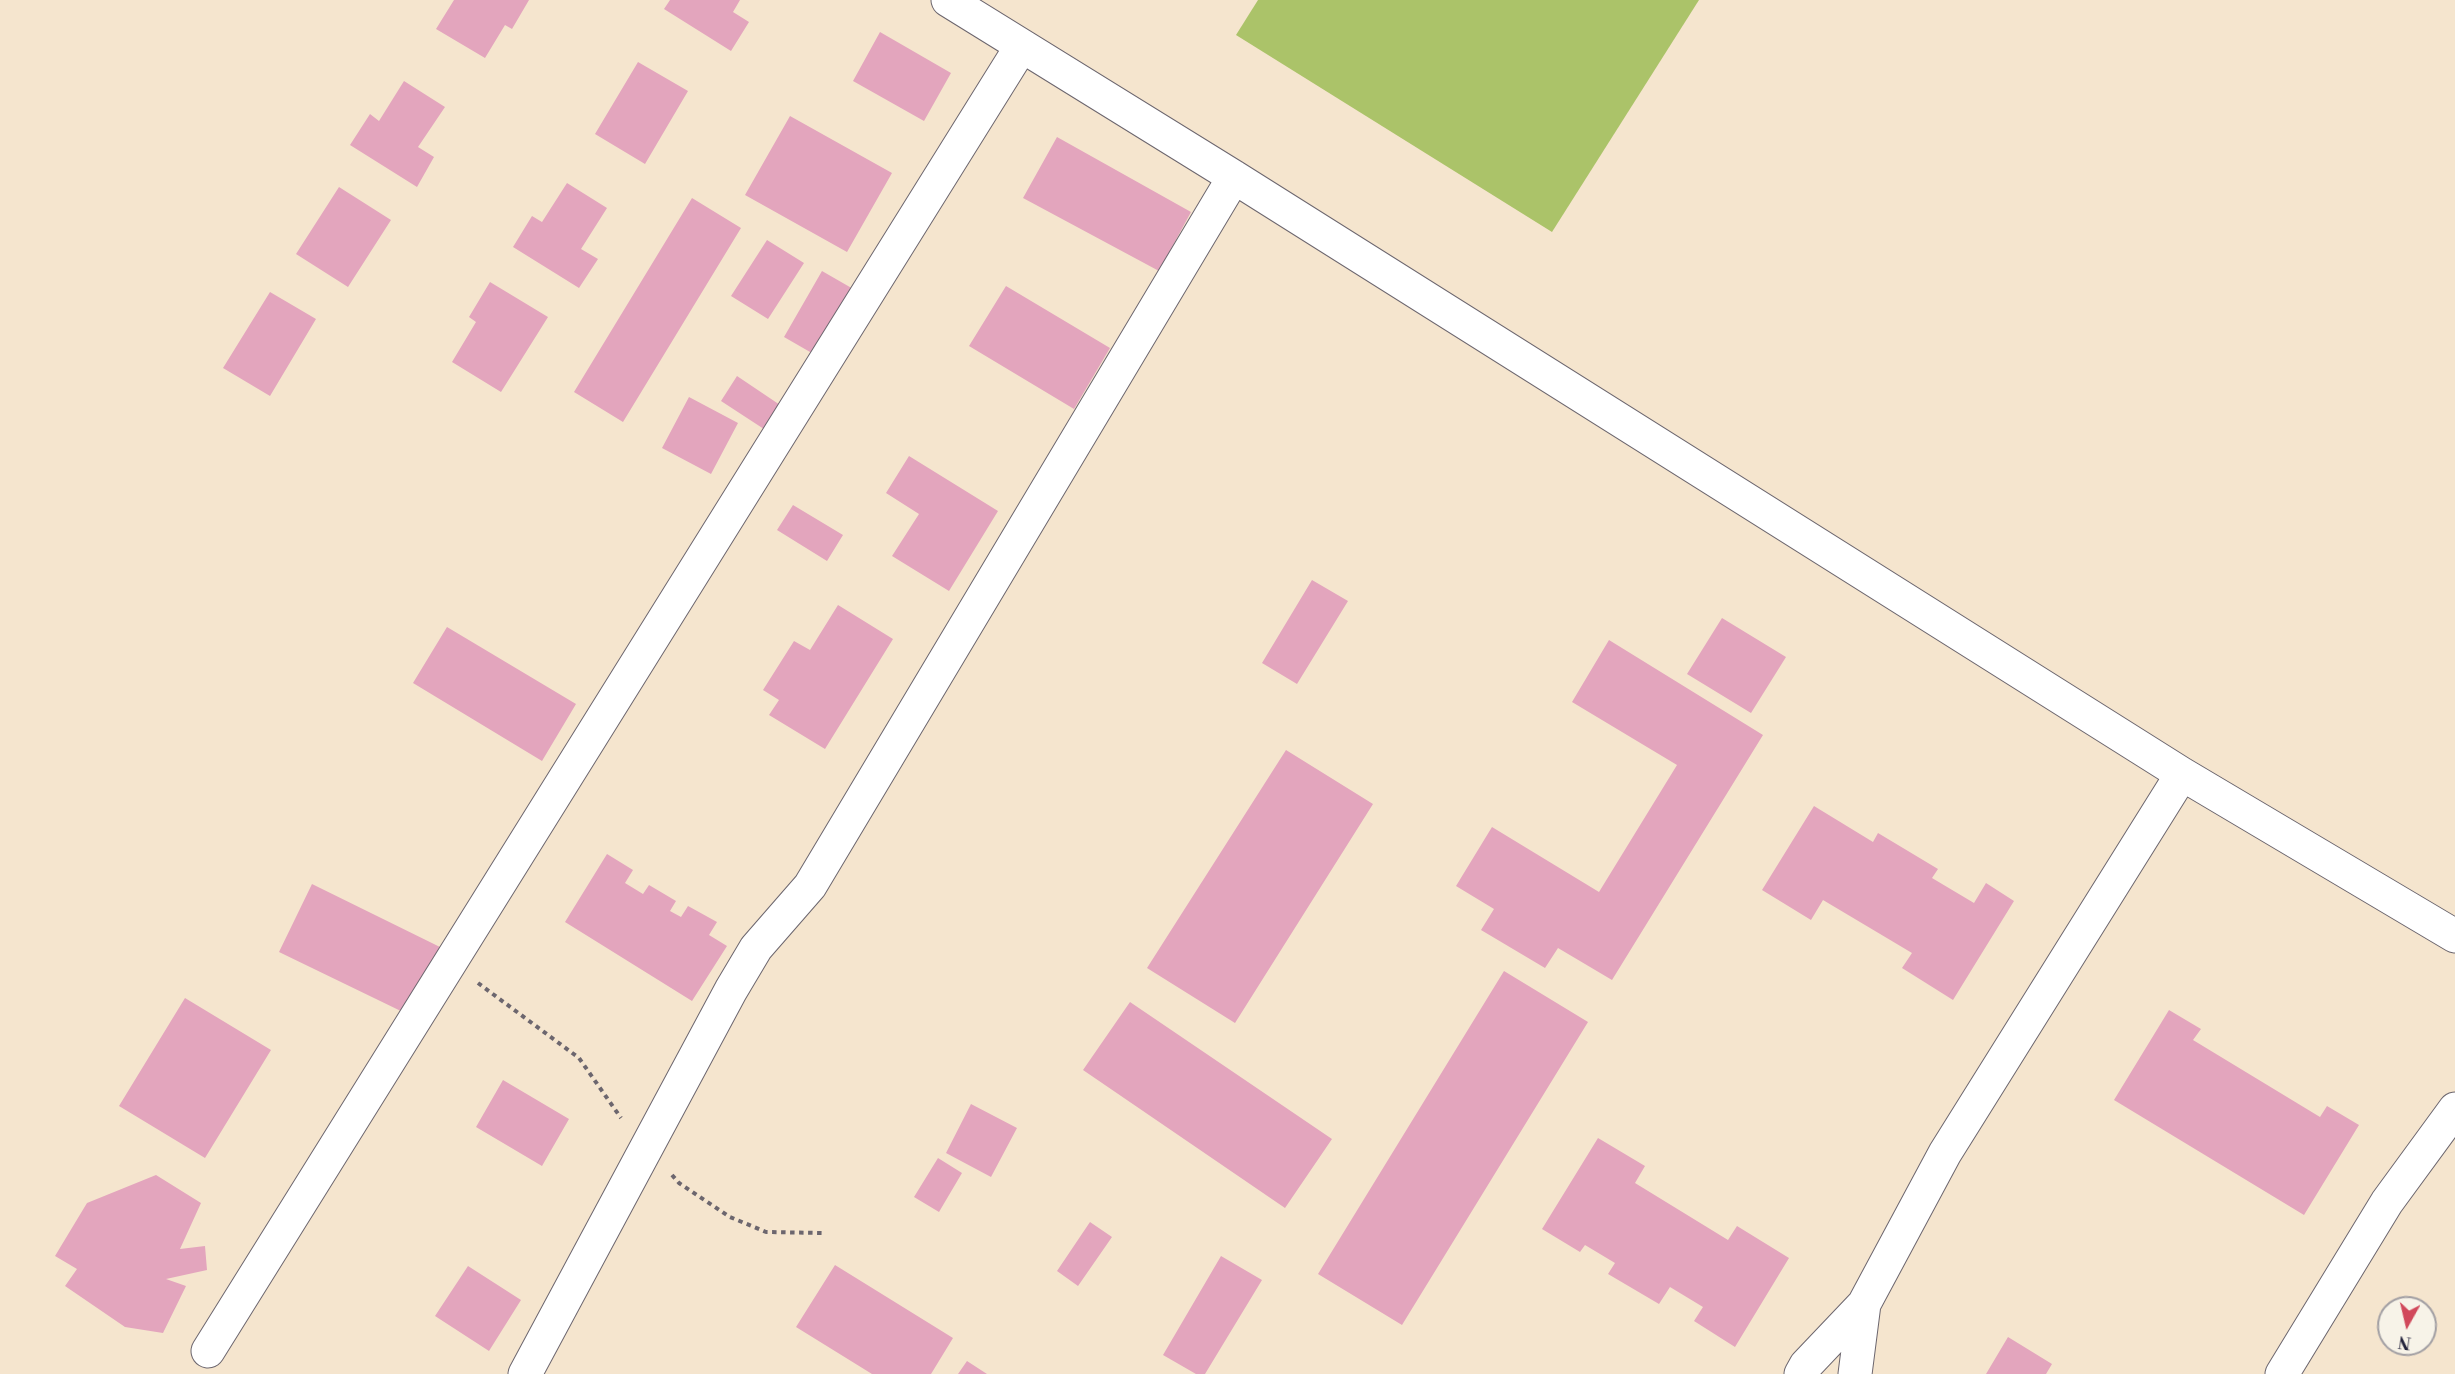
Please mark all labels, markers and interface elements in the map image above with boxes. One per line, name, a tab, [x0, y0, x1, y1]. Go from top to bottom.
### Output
north arrow	[2377, 1296, 2437, 1356]
text: N	[2397, 1331, 2412, 1353]

